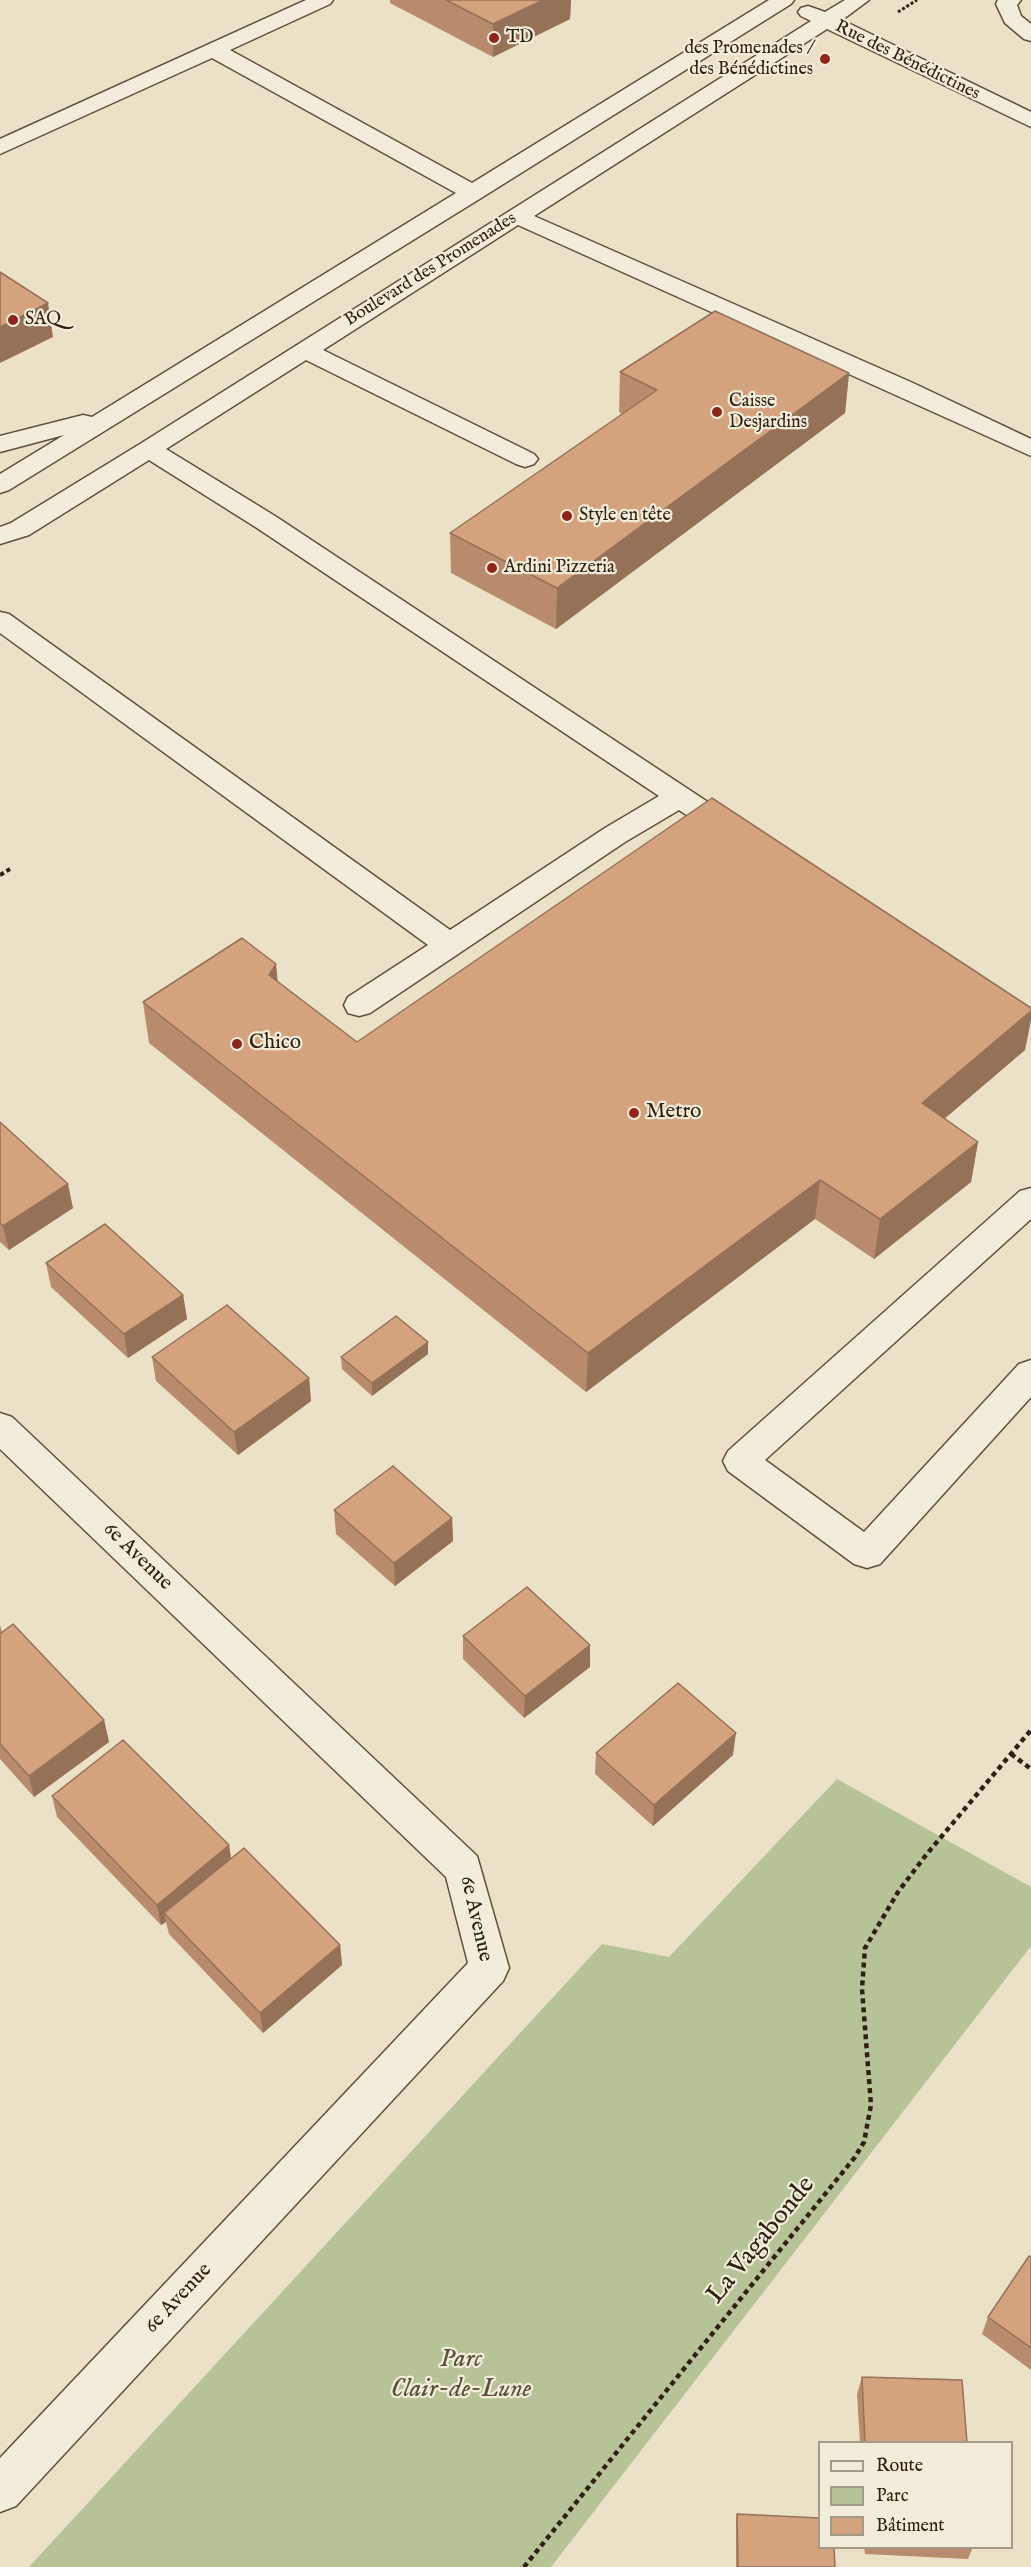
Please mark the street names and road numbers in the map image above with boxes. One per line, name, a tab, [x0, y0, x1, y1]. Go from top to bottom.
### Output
street label: Rue des Bénédictines	[831, 17, 983, 105]
street label: Boulevard des Promenades	[341, 208, 521, 332]
street label: 6e Avenue	[97, 1518, 177, 1596]
street label: 6e Avenue	[453, 1874, 497, 1964]
street label: La Vagabonde	[701, 2171, 823, 2311]
street label: 6e Avenue	[140, 2259, 218, 2339]

